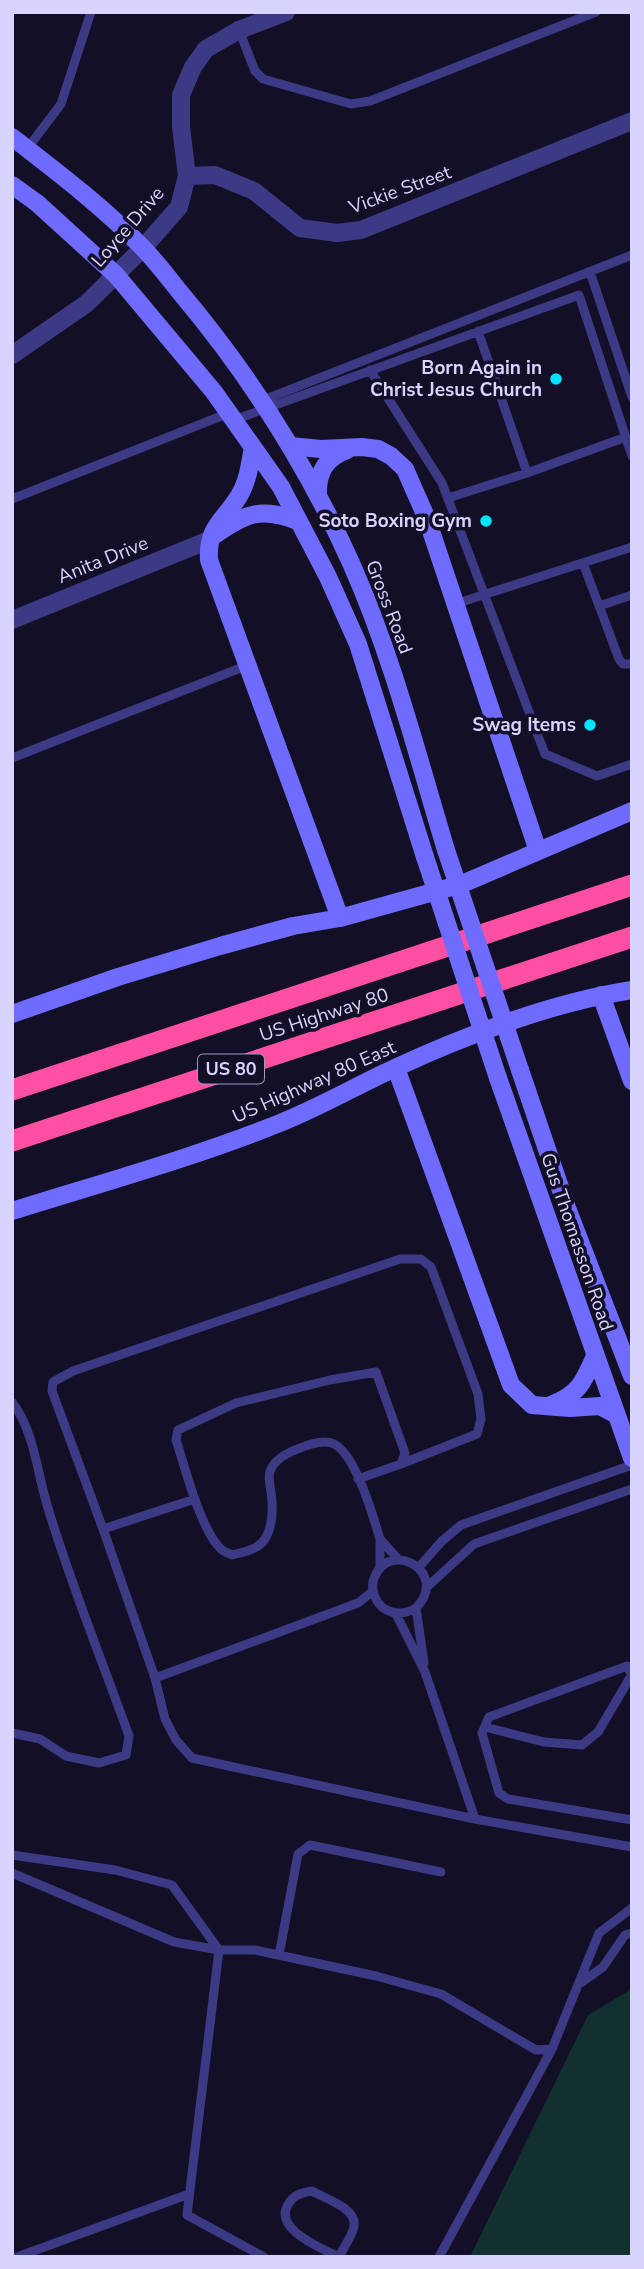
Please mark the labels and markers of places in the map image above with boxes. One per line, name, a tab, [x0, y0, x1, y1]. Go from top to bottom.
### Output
place label: Born Again in Christ Jesus Church	[370, 355, 542, 403]
marker: Born Again in Christ Jesus Church	[548, 371, 564, 387]
place label: Soto Boxing Gym	[319, 508, 472, 534]
marker: Soto Boxing Gym	[478, 513, 494, 529]
place label: Swag Items	[472, 712, 576, 738]
marker: Swag Items	[582, 717, 598, 733]

